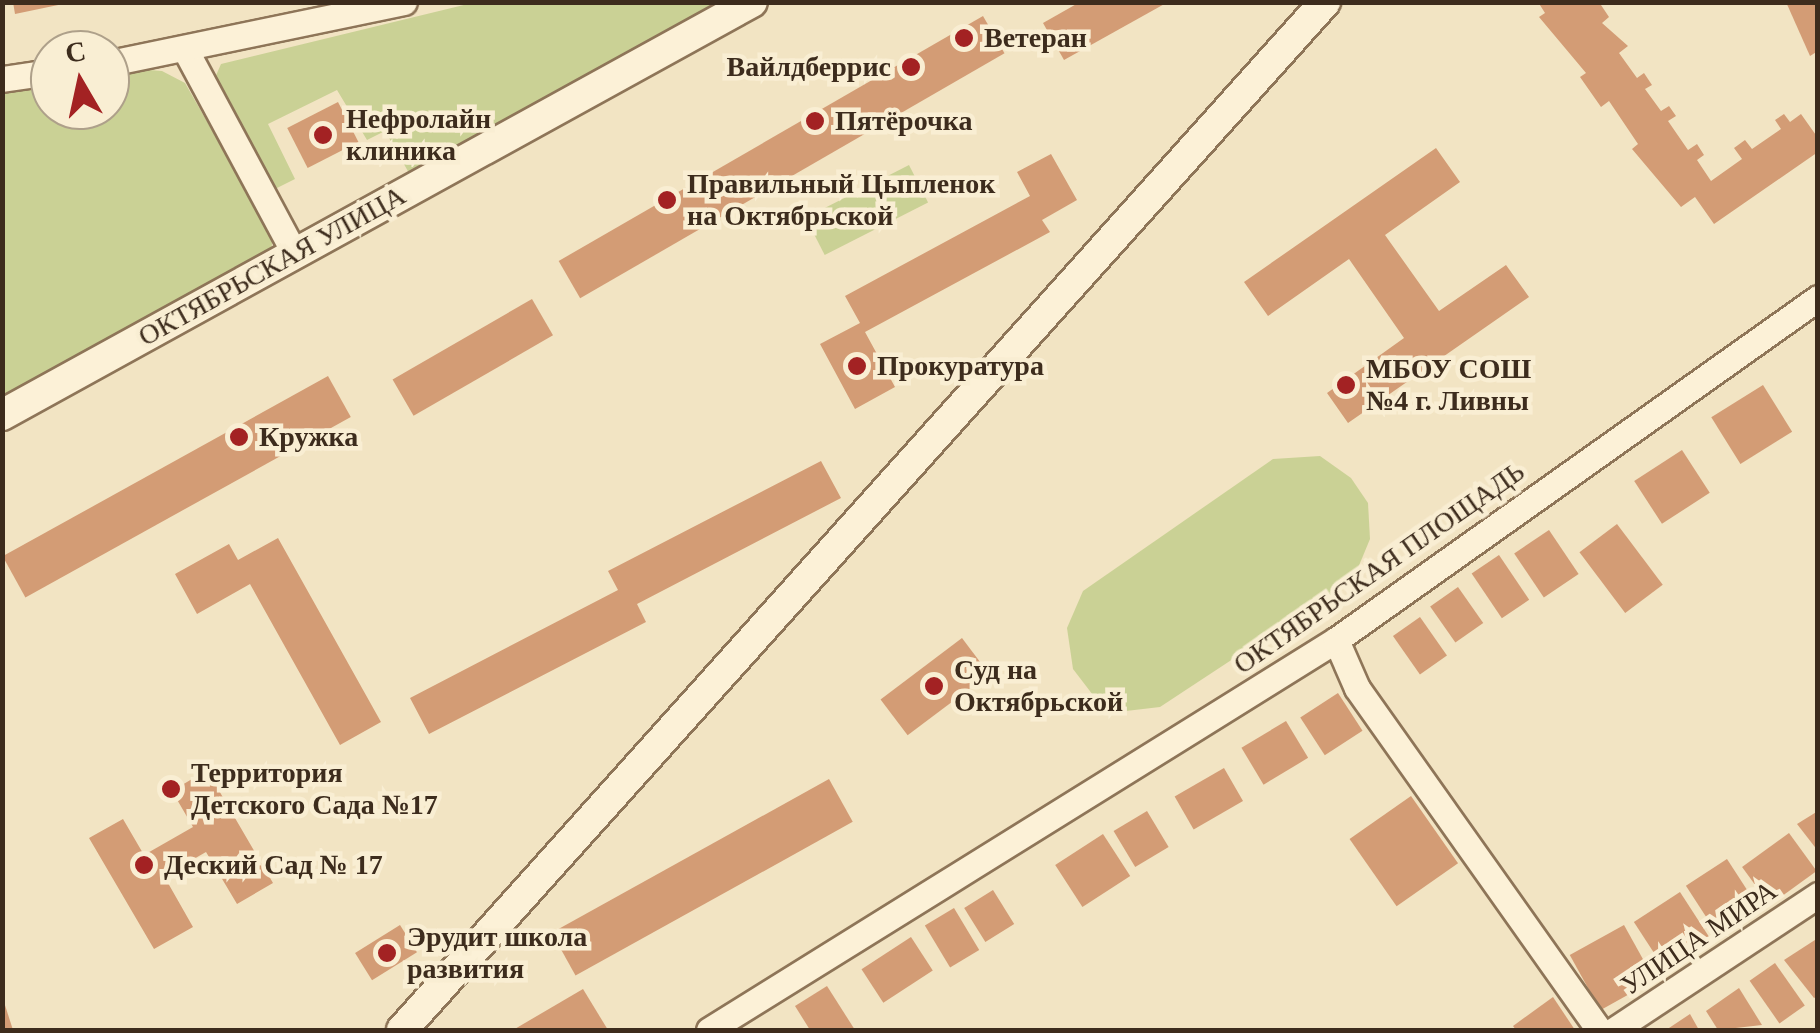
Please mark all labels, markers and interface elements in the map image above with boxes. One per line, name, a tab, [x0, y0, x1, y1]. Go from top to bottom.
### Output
place label: Ветеран	[984, 21, 1087, 55]
marker: Ветеран	[953, 27, 975, 49]
north arrow	[30, 30, 130, 130]
text: С	[63, 35, 88, 69]
place label: Вайлдберрис	[727, 50, 891, 84]
marker: Вайлдберрис	[900, 56, 922, 78]
place label: Нефролайн клиника	[346, 102, 491, 168]
place label: Пятёрочка	[835, 104, 972, 138]
marker: Пятёрочка	[804, 110, 826, 132]
marker: Нефролайн клиника	[310, 122, 336, 148]
place label: Правильный Цыпленок на Октябрьской	[687, 167, 995, 233]
street label: ОКТЯБРЬСКАЯ УЛИЦА	[133, 179, 411, 353]
marker: Правильный Цыпленок на Октябрьской	[656, 189, 678, 211]
place label: Прокуратура	[877, 349, 1044, 383]
place label: МБОУ СОШ №4 г. Ливны	[1366, 352, 1531, 418]
marker: Прокуратура	[846, 355, 868, 377]
marker: МБОУ СОШ №4 г. Ливны	[1335, 374, 1357, 396]
place label: Кружка	[259, 420, 358, 454]
marker: Кружка	[228, 426, 250, 448]
street label: ОКТЯБРЬСКАЯ ПЛОЩАДЬ	[1227, 455, 1531, 681]
place label: Суд на Октябрьской	[954, 653, 1123, 719]
marker: Суд на Октябрьской	[923, 675, 945, 697]
place label: Территория Детского Сада №17	[191, 756, 438, 822]
marker: Территория Детского Сада №17	[160, 778, 182, 800]
place label: Деский Сад № 17	[164, 848, 383, 882]
marker: Деский Сад № 17	[133, 854, 155, 876]
street label: УЛИЦА МИРА	[1615, 874, 1783, 1002]
place label: Эрудит школа развития	[407, 920, 587, 986]
marker: Эрудит школа развития	[376, 942, 398, 964]

